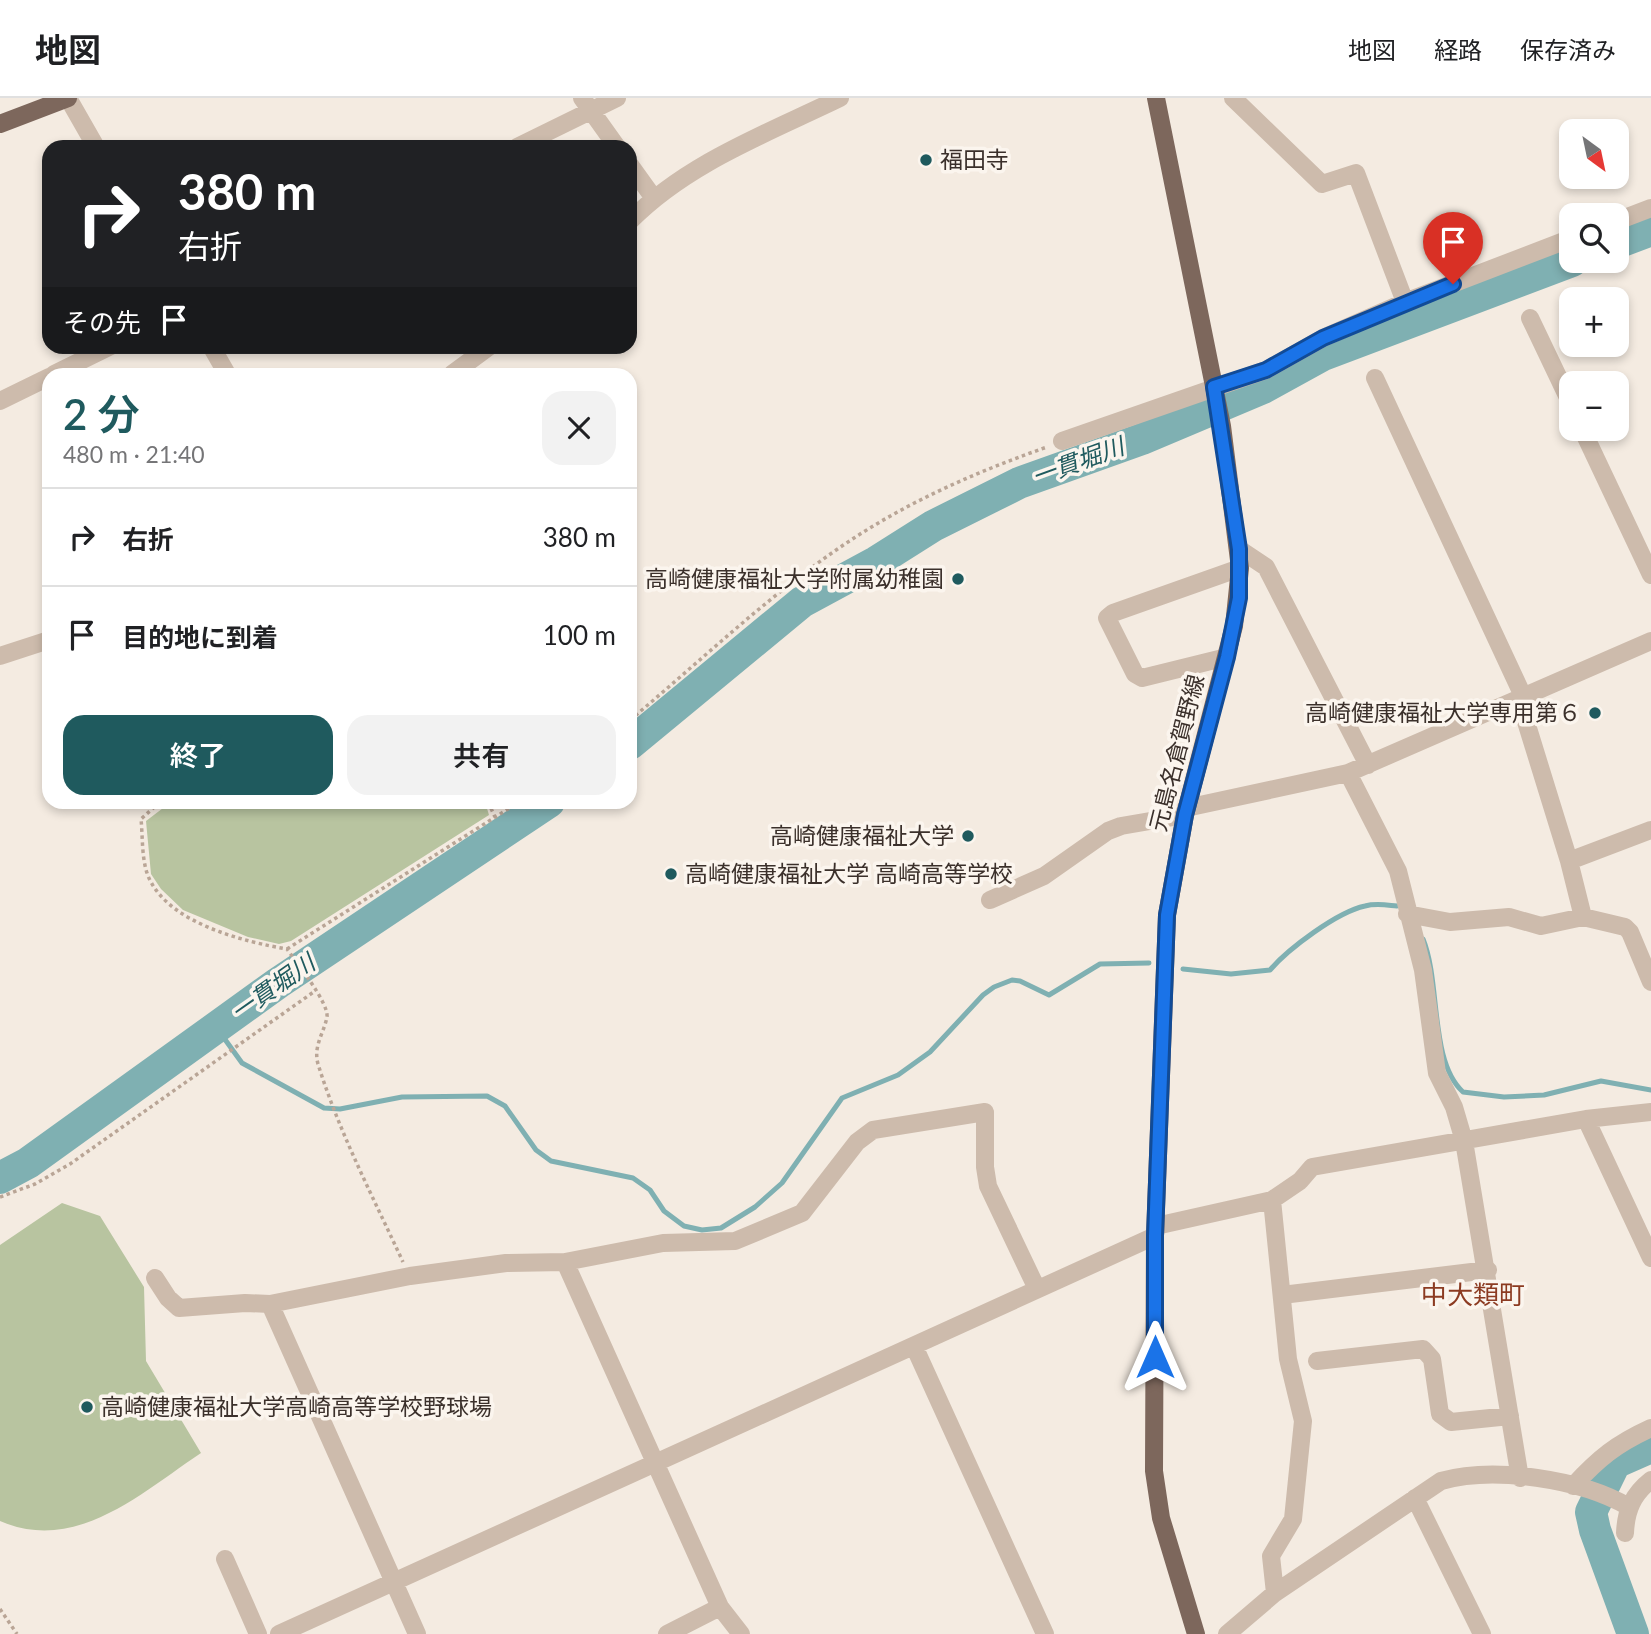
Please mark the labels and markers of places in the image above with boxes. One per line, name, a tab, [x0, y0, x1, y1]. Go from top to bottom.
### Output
place label: 福田寺	[940, 145, 1009, 173]
marker: 福田寺	[918, 152, 934, 168]
pin	[1423, 212, 1483, 284]
place label: 高崎健康福祉大学附属幼稚園	[645, 564, 944, 592]
marker: 高崎健康福祉大学附属幼稚園	[950, 571, 966, 587]
place label: 高崎健康福祉大学専用第６	[1305, 698, 1581, 726]
marker: 高崎健康福祉大学専用第６	[1587, 705, 1603, 721]
place label: 高崎健康福祉大学	[770, 821, 954, 849]
marker: 高崎健康福祉大学	[960, 828, 976, 844]
place label: 高崎健康福祉大学 高崎高等学校	[685, 859, 1013, 887]
marker: 高崎健康福祉大学 高崎高等学校	[663, 866, 679, 882]
place label: 高崎健康福祉大学高崎高等学校野球場	[101, 1392, 492, 1420]
marker: 高崎健康福祉大学高崎高等学校野球場	[79, 1399, 95, 1415]

